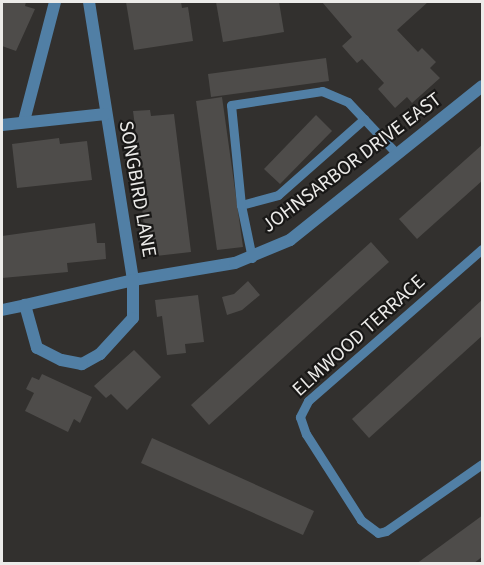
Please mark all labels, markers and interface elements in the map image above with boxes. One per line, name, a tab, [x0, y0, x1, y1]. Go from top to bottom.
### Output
street label: JOHNSARBOR DRIVE EAST	[258, 88, 446, 238]
street label: SONGBIRD LANE	[113, 119, 161, 259]
street label: ELMWOOD TERRACE	[288, 270, 430, 402]

